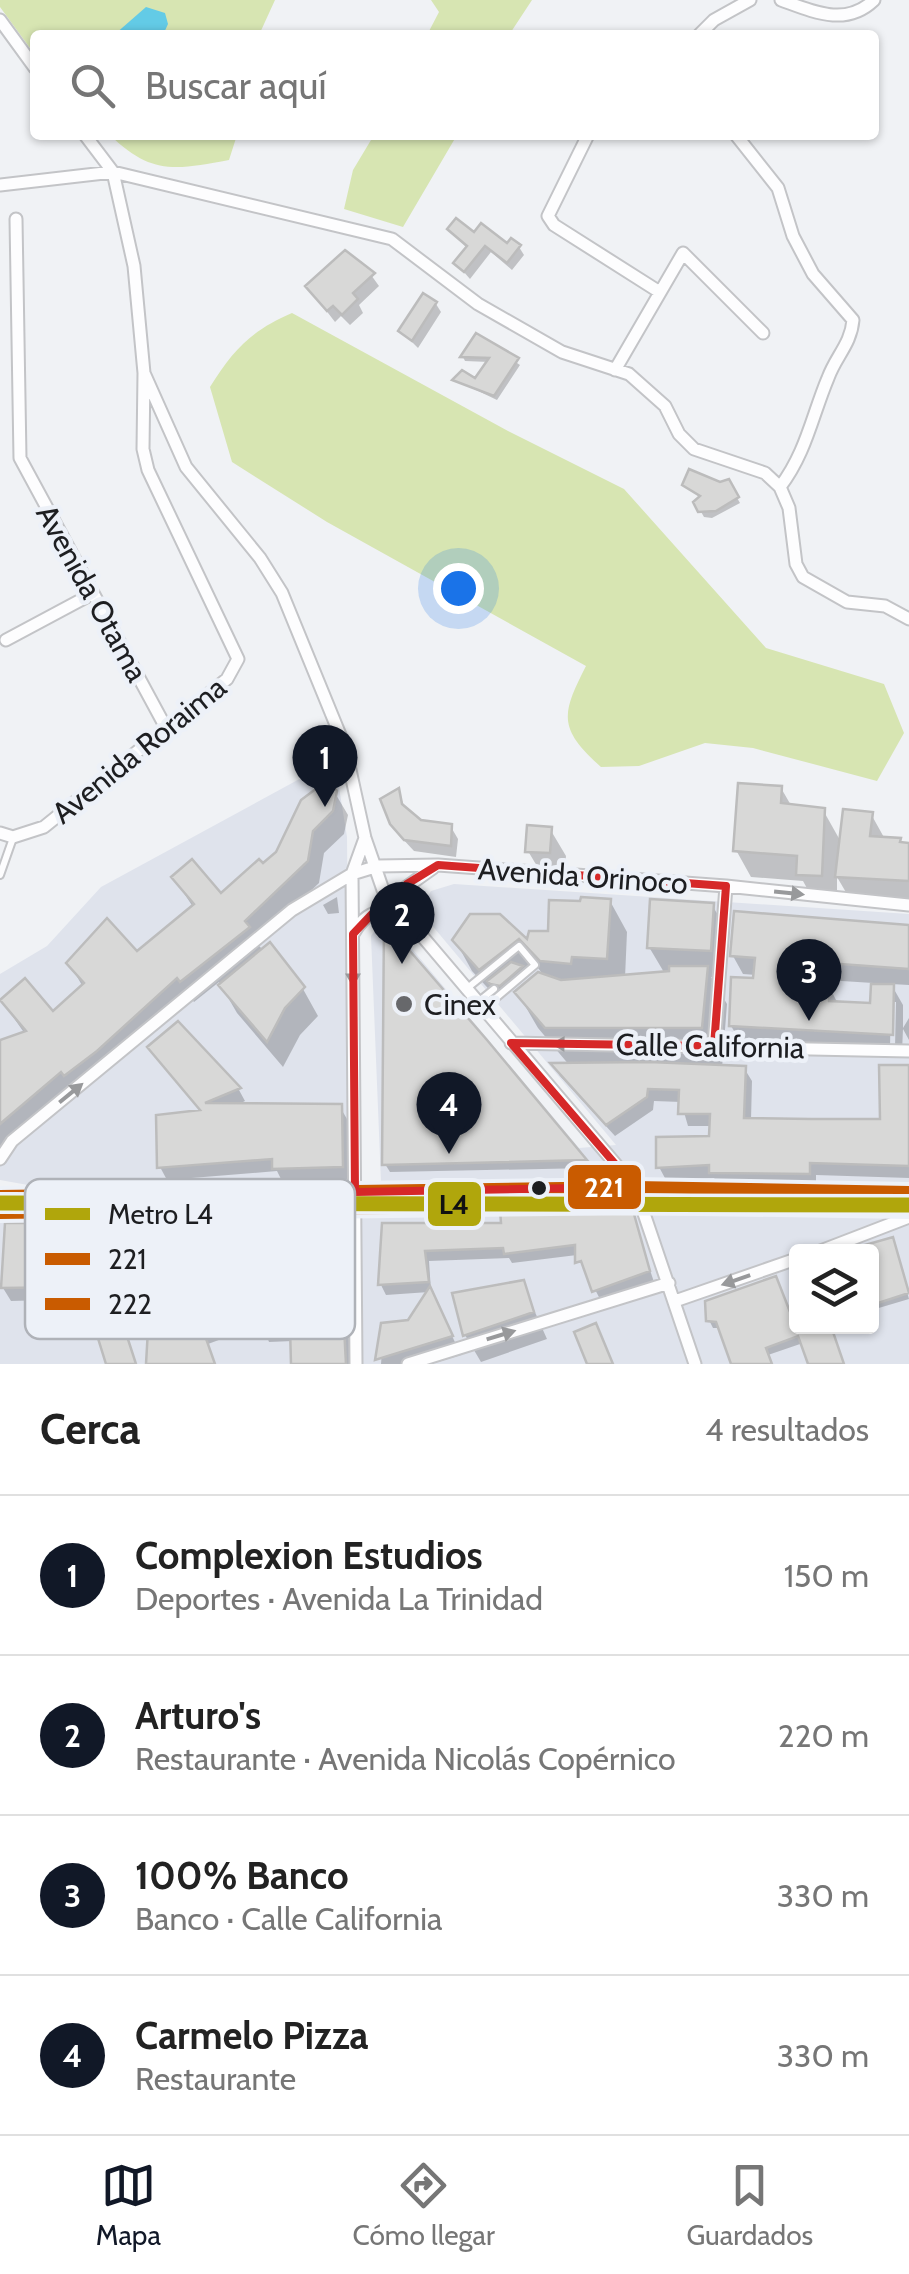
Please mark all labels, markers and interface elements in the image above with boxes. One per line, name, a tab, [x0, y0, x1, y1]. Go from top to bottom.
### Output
search box	[30, 30, 879, 140]
icon: search	[65, 58, 120, 113]
text: Buscar aquí	[145, 62, 327, 109]
street label: Avenida Otama	[28, 498, 156, 688]
your location	[433, 563, 484, 614]
street label: Avenida Roraima	[45, 668, 234, 831]
pin: 1	[292, 724, 358, 807]
street label: Avenida Orinoco	[477, 850, 689, 902]
pin: 2	[370, 882, 434, 964]
one-way arrow	[774, 885, 806, 901]
pin: 3	[776, 938, 842, 1021]
one-way arrow	[346, 955, 362, 987]
place label: Cinex	[424, 986, 496, 1023]
marker: Cinex	[393, 993, 415, 1015]
street label: Calle California	[615, 1026, 805, 1066]
one-way arrow	[550, 1036, 582, 1052]
pin: 4	[416, 1072, 482, 1154]
one-way arrow	[59, 1083, 84, 1104]
line badge: 221	[566, 1163, 643, 1211]
text: 221	[584, 1170, 624, 1204]
unlabelled marker	[529, 1178, 549, 1198]
legend	[25, 1179, 355, 1339]
line badge: L4	[426, 1180, 483, 1228]
text: L4	[439, 1187, 469, 1221]
text: Metro L4	[108, 1197, 213, 1231]
text: 221	[108, 1242, 146, 1276]
map controls	[789, 1244, 879, 1334]
button: layers	[789, 1244, 879, 1334]
one-way arrow	[720, 1273, 750, 1288]
text: 222	[108, 1287, 152, 1321]
one-way arrow	[486, 1327, 517, 1342]
text: Cerca	[40, 1403, 140, 1455]
text: 4 resultados	[705, 1410, 869, 1449]
text: Complexion Estudios	[135, 1532, 483, 1579]
text: 1	[67, 1556, 78, 1595]
text: 150 m	[784, 1556, 869, 1595]
text: Deportes · Avenida La Trinidad	[135, 1579, 543, 1618]
text: Arturo's	[135, 1692, 261, 1739]
text: 2	[64, 1716, 81, 1755]
text: 220 m	[778, 1716, 869, 1755]
text: Restaurante · Avenida Nicolás Copérnico	[135, 1739, 676, 1778]
text: 100% Banco	[135, 1852, 349, 1899]
text: 3	[64, 1876, 81, 1915]
text: 330 m	[777, 1876, 869, 1915]
text: Banco · Calle California	[135, 1899, 442, 1938]
text: Carmelo Pizza	[135, 2012, 369, 2059]
text: 4	[63, 2036, 82, 2075]
text: 330 m	[777, 2036, 869, 2075]
text: Restaurante	[135, 2059, 296, 2098]
tab: Mapa	[96, 2158, 161, 2252]
tab: Cómo llegar	[353, 2158, 495, 2252]
tab: Guardados	[686, 2158, 813, 2252]

